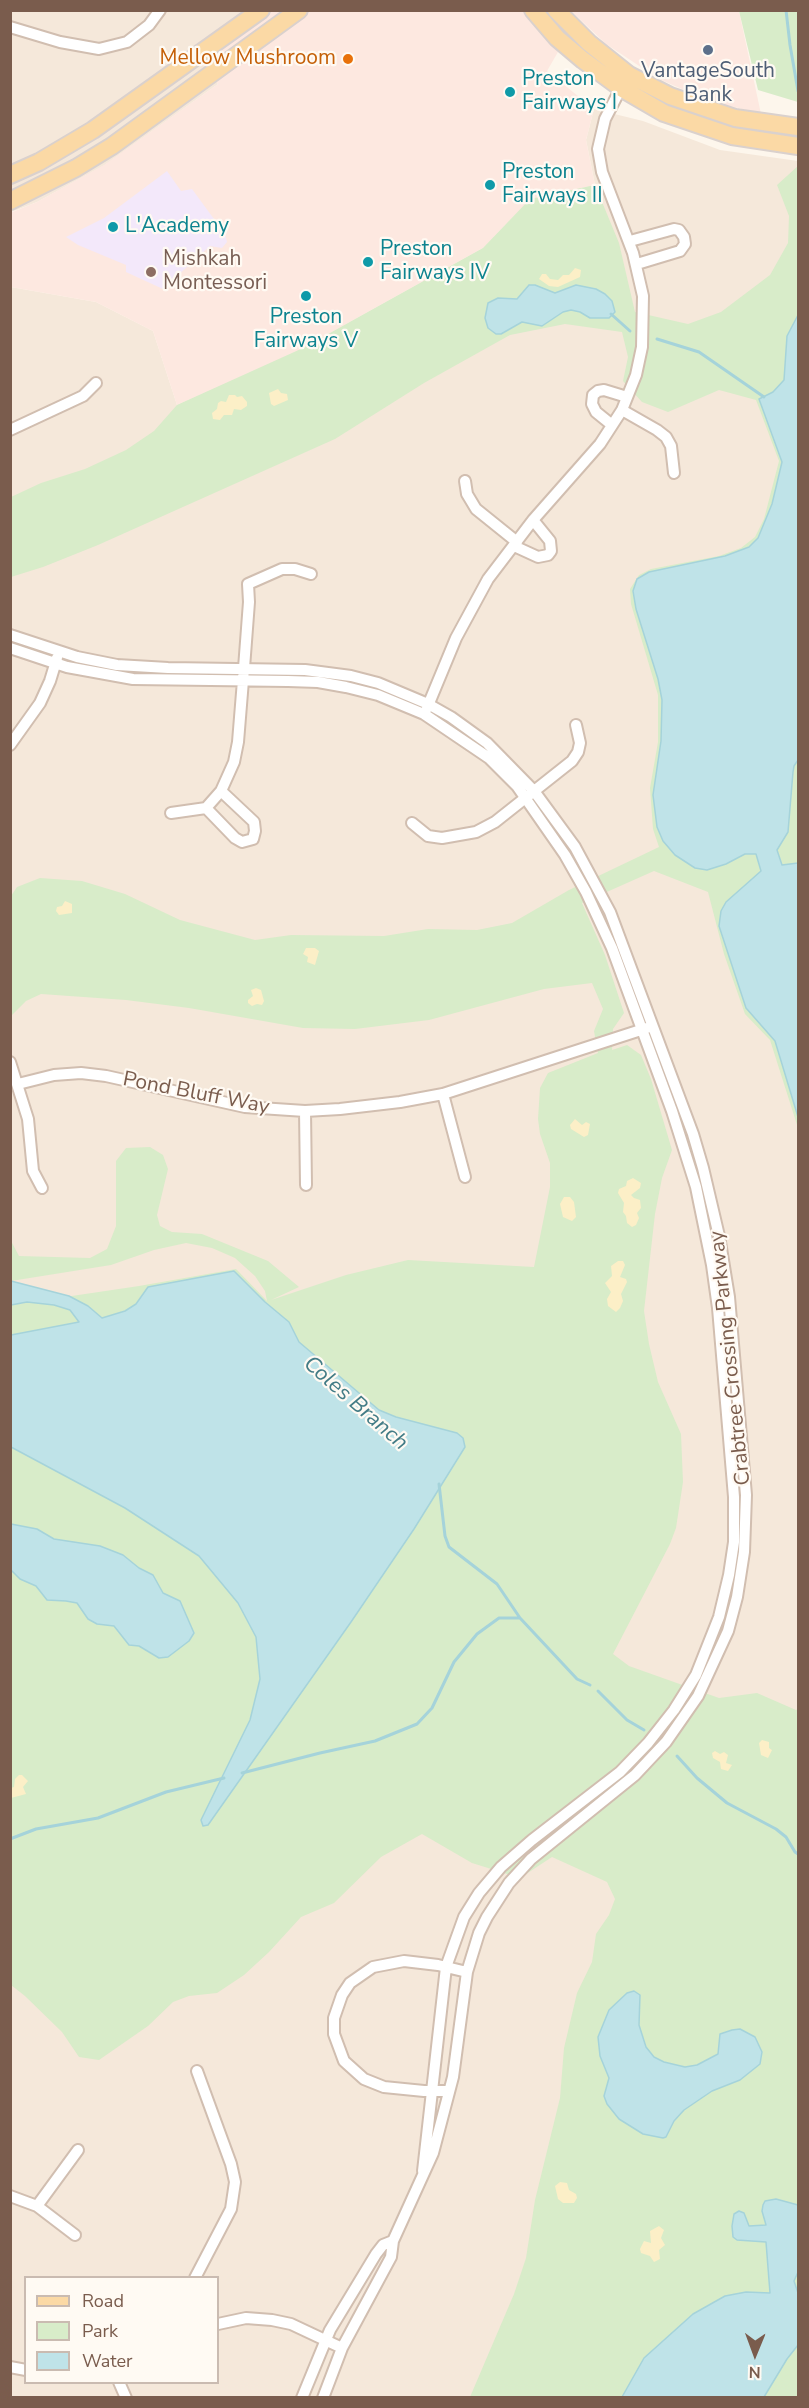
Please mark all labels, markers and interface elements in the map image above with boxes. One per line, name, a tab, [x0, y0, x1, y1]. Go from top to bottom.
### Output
marker: VantageSouth Bank	[701, 43, 715, 57]
place label: Mellow Mushroom	[159, 46, 336, 72]
marker: Mellow Mushroom	[341, 52, 355, 66]
place label: VantageSouth Bank	[641, 59, 775, 109]
place label: Preston Fairways I	[522, 67, 617, 117]
marker: Preston Fairways I	[503, 85, 517, 99]
place label: Preston Fairways II	[502, 160, 603, 210]
marker: Preston Fairways II	[483, 178, 497, 192]
place label: L'Academy	[125, 214, 229, 240]
marker: L'Academy	[106, 220, 120, 234]
place label: Preston Fairways IV	[380, 237, 490, 287]
place label: Mishkah Montessori	[163, 247, 267, 297]
marker: Preston Fairways IV	[361, 255, 375, 269]
marker: Mishkah Montessori	[144, 265, 158, 279]
marker: Preston Fairways V	[299, 289, 313, 303]
place label: Preston Fairways V	[254, 305, 358, 355]
street label: Pond Bluff Way	[120, 1067, 272, 1121]
street label: Crabtree Crossing Parkway	[705, 1229, 757, 1487]
water label: Coles Branch	[297, 1351, 413, 1457]
legend	[24, 2276, 219, 2384]
text: Road	[82, 2289, 124, 2313]
text: Park	[82, 2319, 118, 2343]
north arrow	[725, 2324, 785, 2384]
text: Water	[82, 2349, 133, 2373]
text: N	[749, 2361, 761, 2383]

